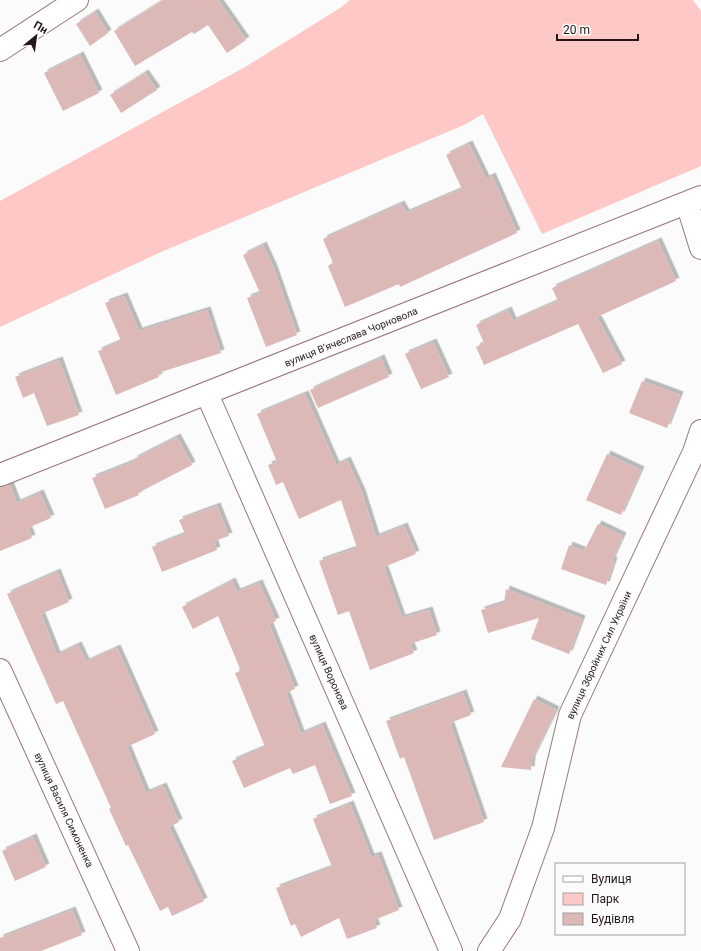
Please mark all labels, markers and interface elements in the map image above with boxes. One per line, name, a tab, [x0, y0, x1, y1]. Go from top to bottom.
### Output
north arrow	[16, 16, 56, 56]
scale bar	[557, 16, 638, 42]
text: Пн	[31, 19, 50, 37]
text: 20 m	[563, 23, 590, 37]
street label: вулиця Вʼячеслава Чорновола	[283, 305, 419, 369]
street label: вулиця Збройних Сил України	[564, 589, 634, 721]
street label: вулиця Воронова	[307, 632, 351, 712]
street label: вулиця Василя Симоненка	[33, 751, 95, 869]
legend	[555, 863, 685, 935]
text: Вулиця	[591, 872, 632, 886]
text: Парк	[591, 892, 620, 906]
text: Будівля	[591, 912, 634, 926]

